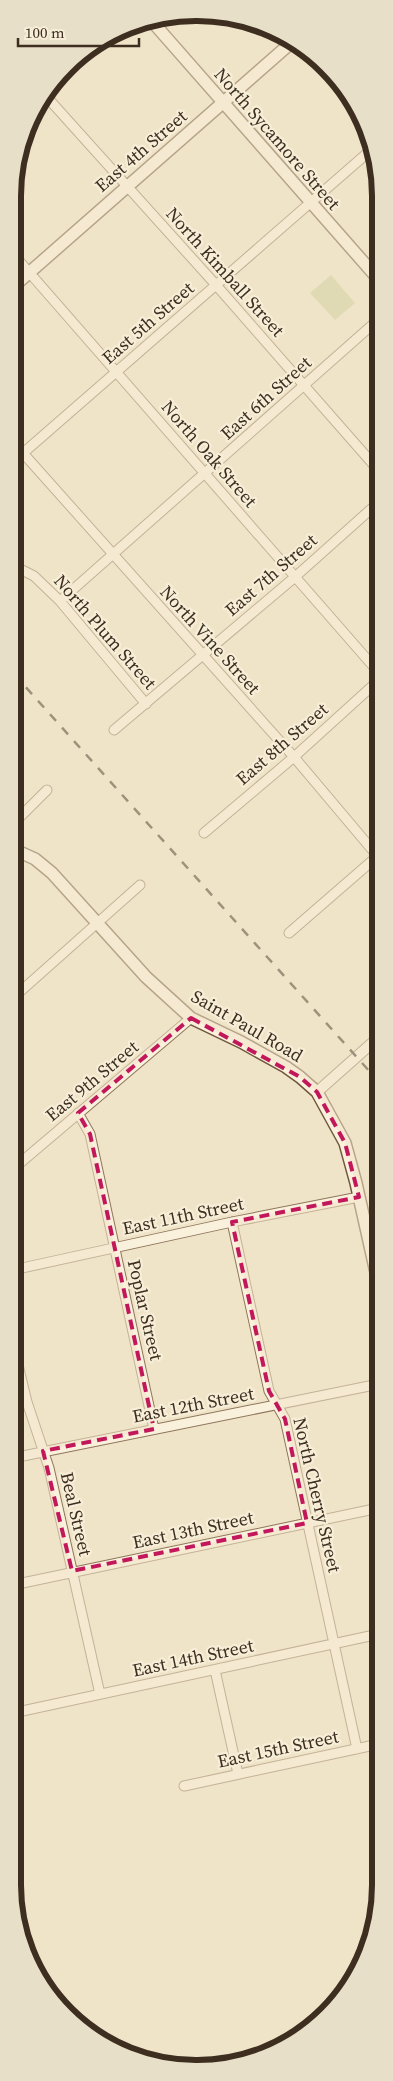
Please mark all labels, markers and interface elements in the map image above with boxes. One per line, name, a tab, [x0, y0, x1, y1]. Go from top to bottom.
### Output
scale bar	[18, 15, 139, 47]
text: 100 m	[25, 22, 65, 43]
street label: North Sycamore Street	[209, 62, 346, 215]
street label: East 4th Street	[89, 104, 192, 198]
street label: North Kimball Street	[160, 202, 290, 342]
street label: East 5th Street	[96, 276, 199, 370]
street label: East 6th Street	[215, 350, 317, 445]
street label: North Oak Street	[156, 395, 263, 513]
street label: East 7th Street	[219, 528, 322, 622]
street label: North Plum Street	[48, 569, 162, 695]
street label: North Vine Street	[155, 580, 266, 700]
street label: East 8th Street	[230, 697, 333, 791]
street label: Saint Paul Road	[187, 983, 308, 1068]
street label: East 9th Street	[40, 1034, 144, 1127]
street label: East 11th Street	[120, 1190, 246, 1241]
street label: Poplar Street	[122, 1257, 169, 1363]
street label: East 12th Street	[130, 1380, 256, 1429]
street label: North Cherry Street	[287, 1415, 348, 1575]
street label: Beal Street	[55, 1469, 98, 1559]
street label: East 13th Street	[130, 1504, 256, 1555]
street label: East 14th Street	[130, 1632, 256, 1683]
street label: East 15th Street	[215, 1723, 341, 1774]

